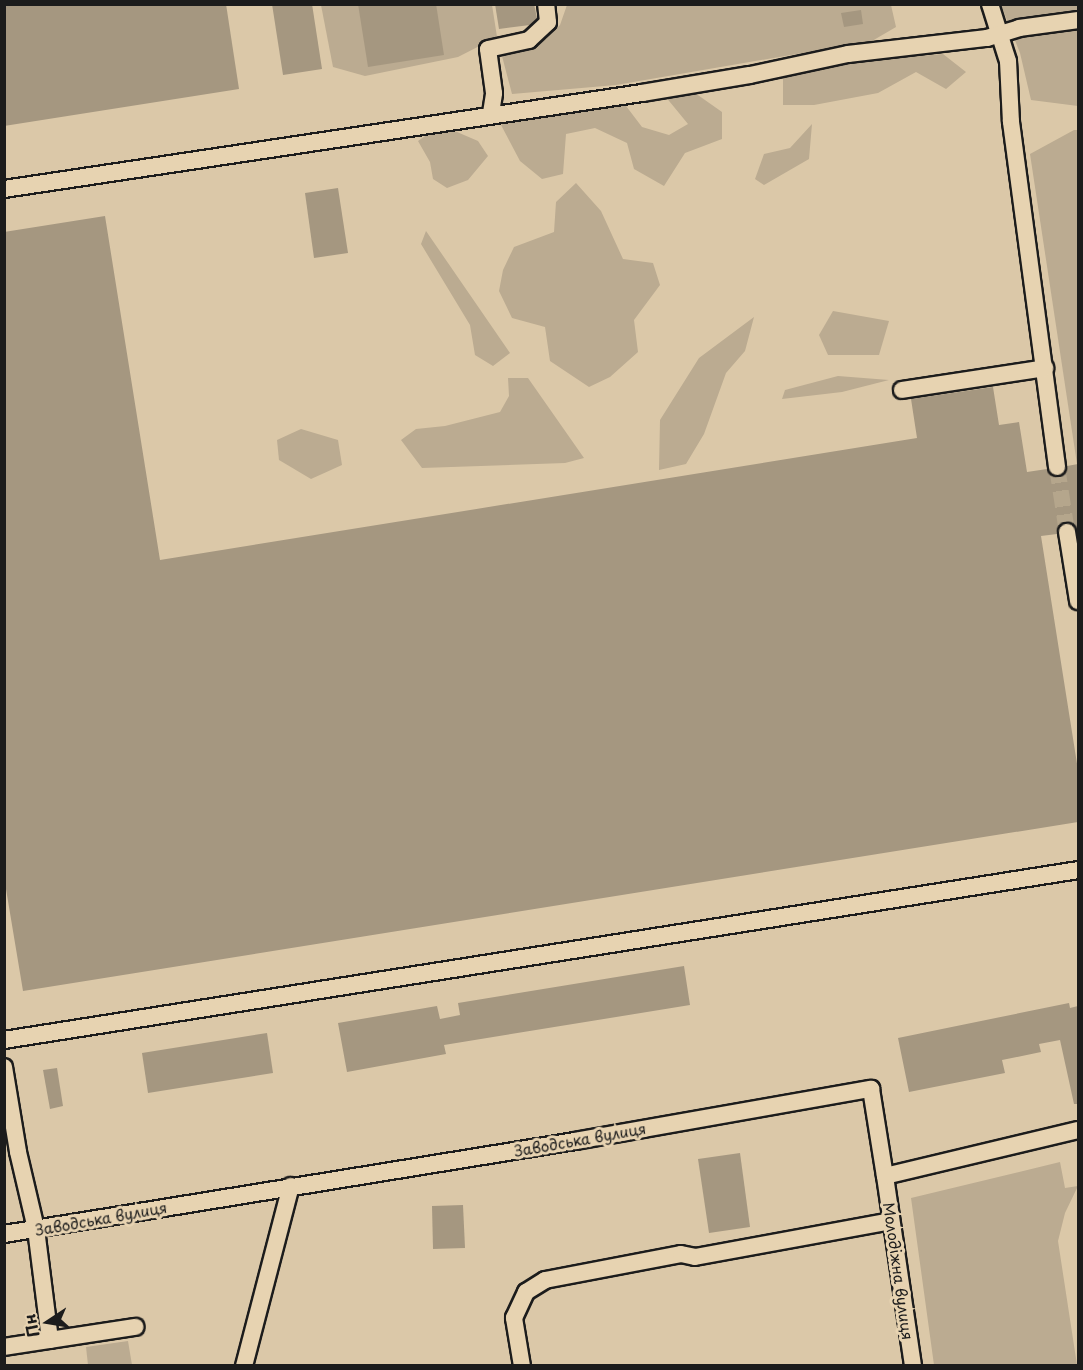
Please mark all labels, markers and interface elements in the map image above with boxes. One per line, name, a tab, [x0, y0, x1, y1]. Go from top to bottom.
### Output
street label: Заводська вулиця	[512, 1118, 648, 1160]
street label: Заводська вулиця	[33, 1197, 169, 1239]
street label: Молодіжна вулиця	[880, 1200, 918, 1342]
north arrow	[18, 1292, 78, 1352]
text: Пн	[16, 1312, 45, 1340]

